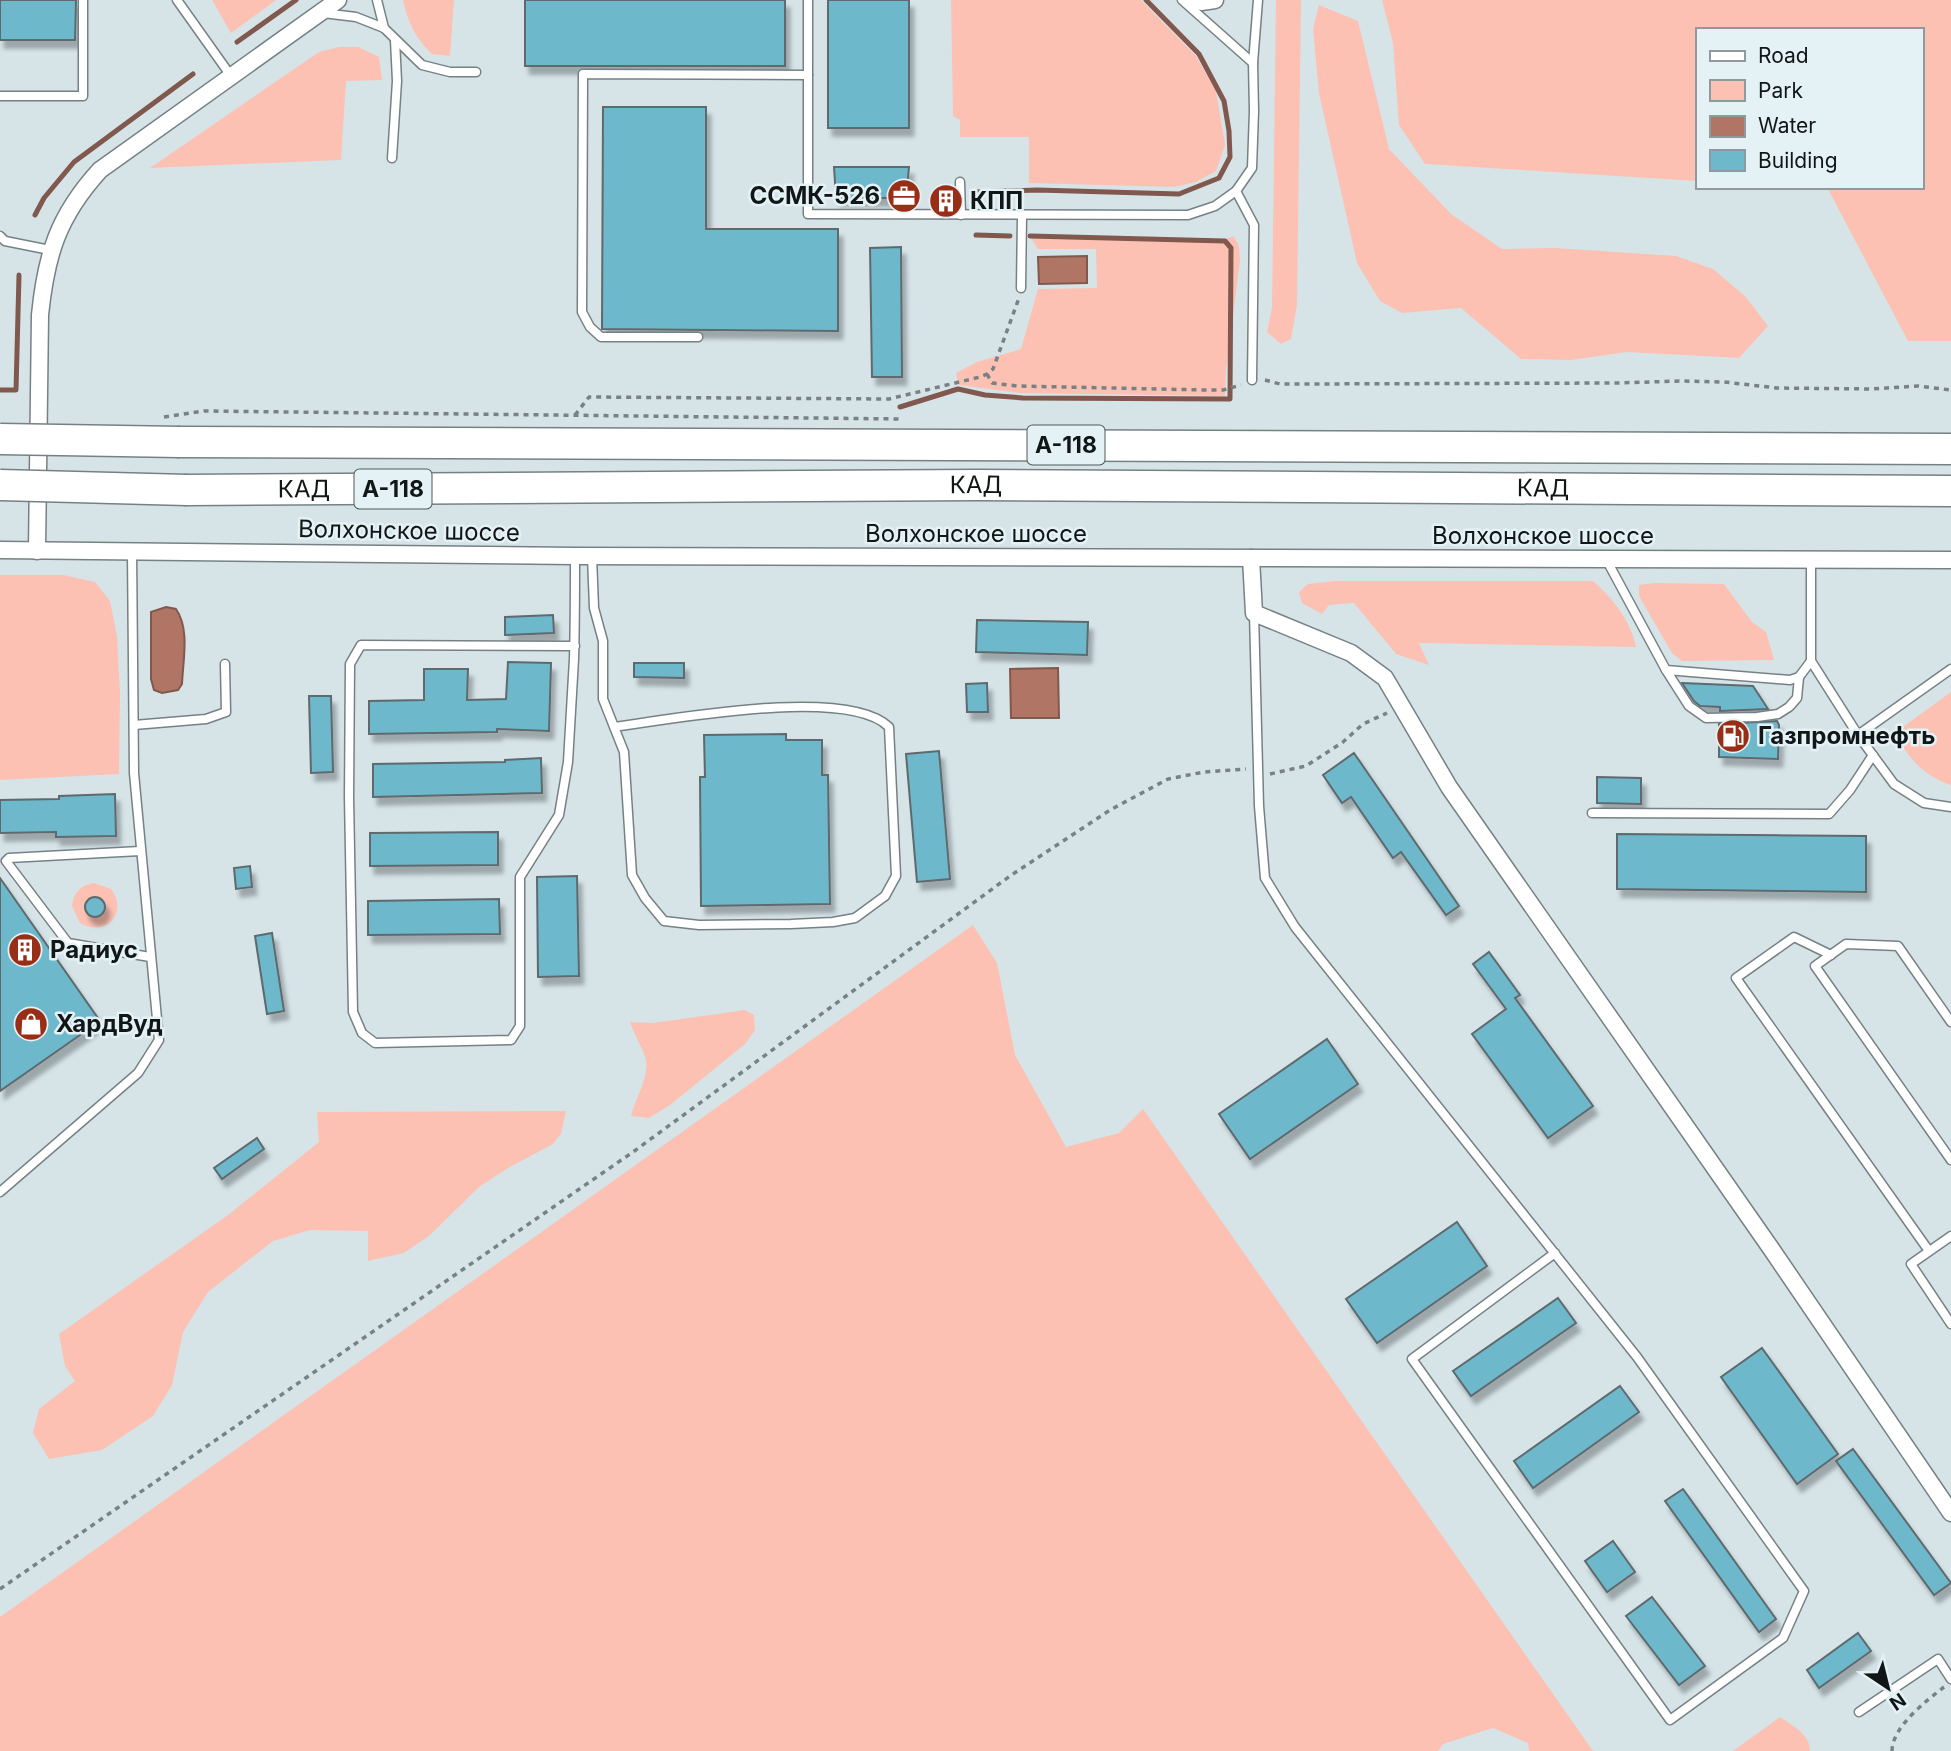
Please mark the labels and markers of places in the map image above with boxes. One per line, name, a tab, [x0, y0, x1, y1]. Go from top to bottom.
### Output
office icon: ССМК-526	[885, 177, 923, 215]
place label: ССМК-526	[749, 181, 880, 210]
building icon: КПП	[927, 182, 965, 220]
place label: КПП	[970, 186, 1023, 215]
fuel station icon: Газпромнефть	[1714, 717, 1752, 755]
place label: Газпромнефть	[1758, 721, 1935, 750]
building icon: Радиус	[6, 931, 44, 969]
place label: Радиус	[50, 935, 138, 964]
shop icon: ХардВуд	[12, 1005, 50, 1043]
place label: ХардВуд	[56, 1009, 163, 1038]

